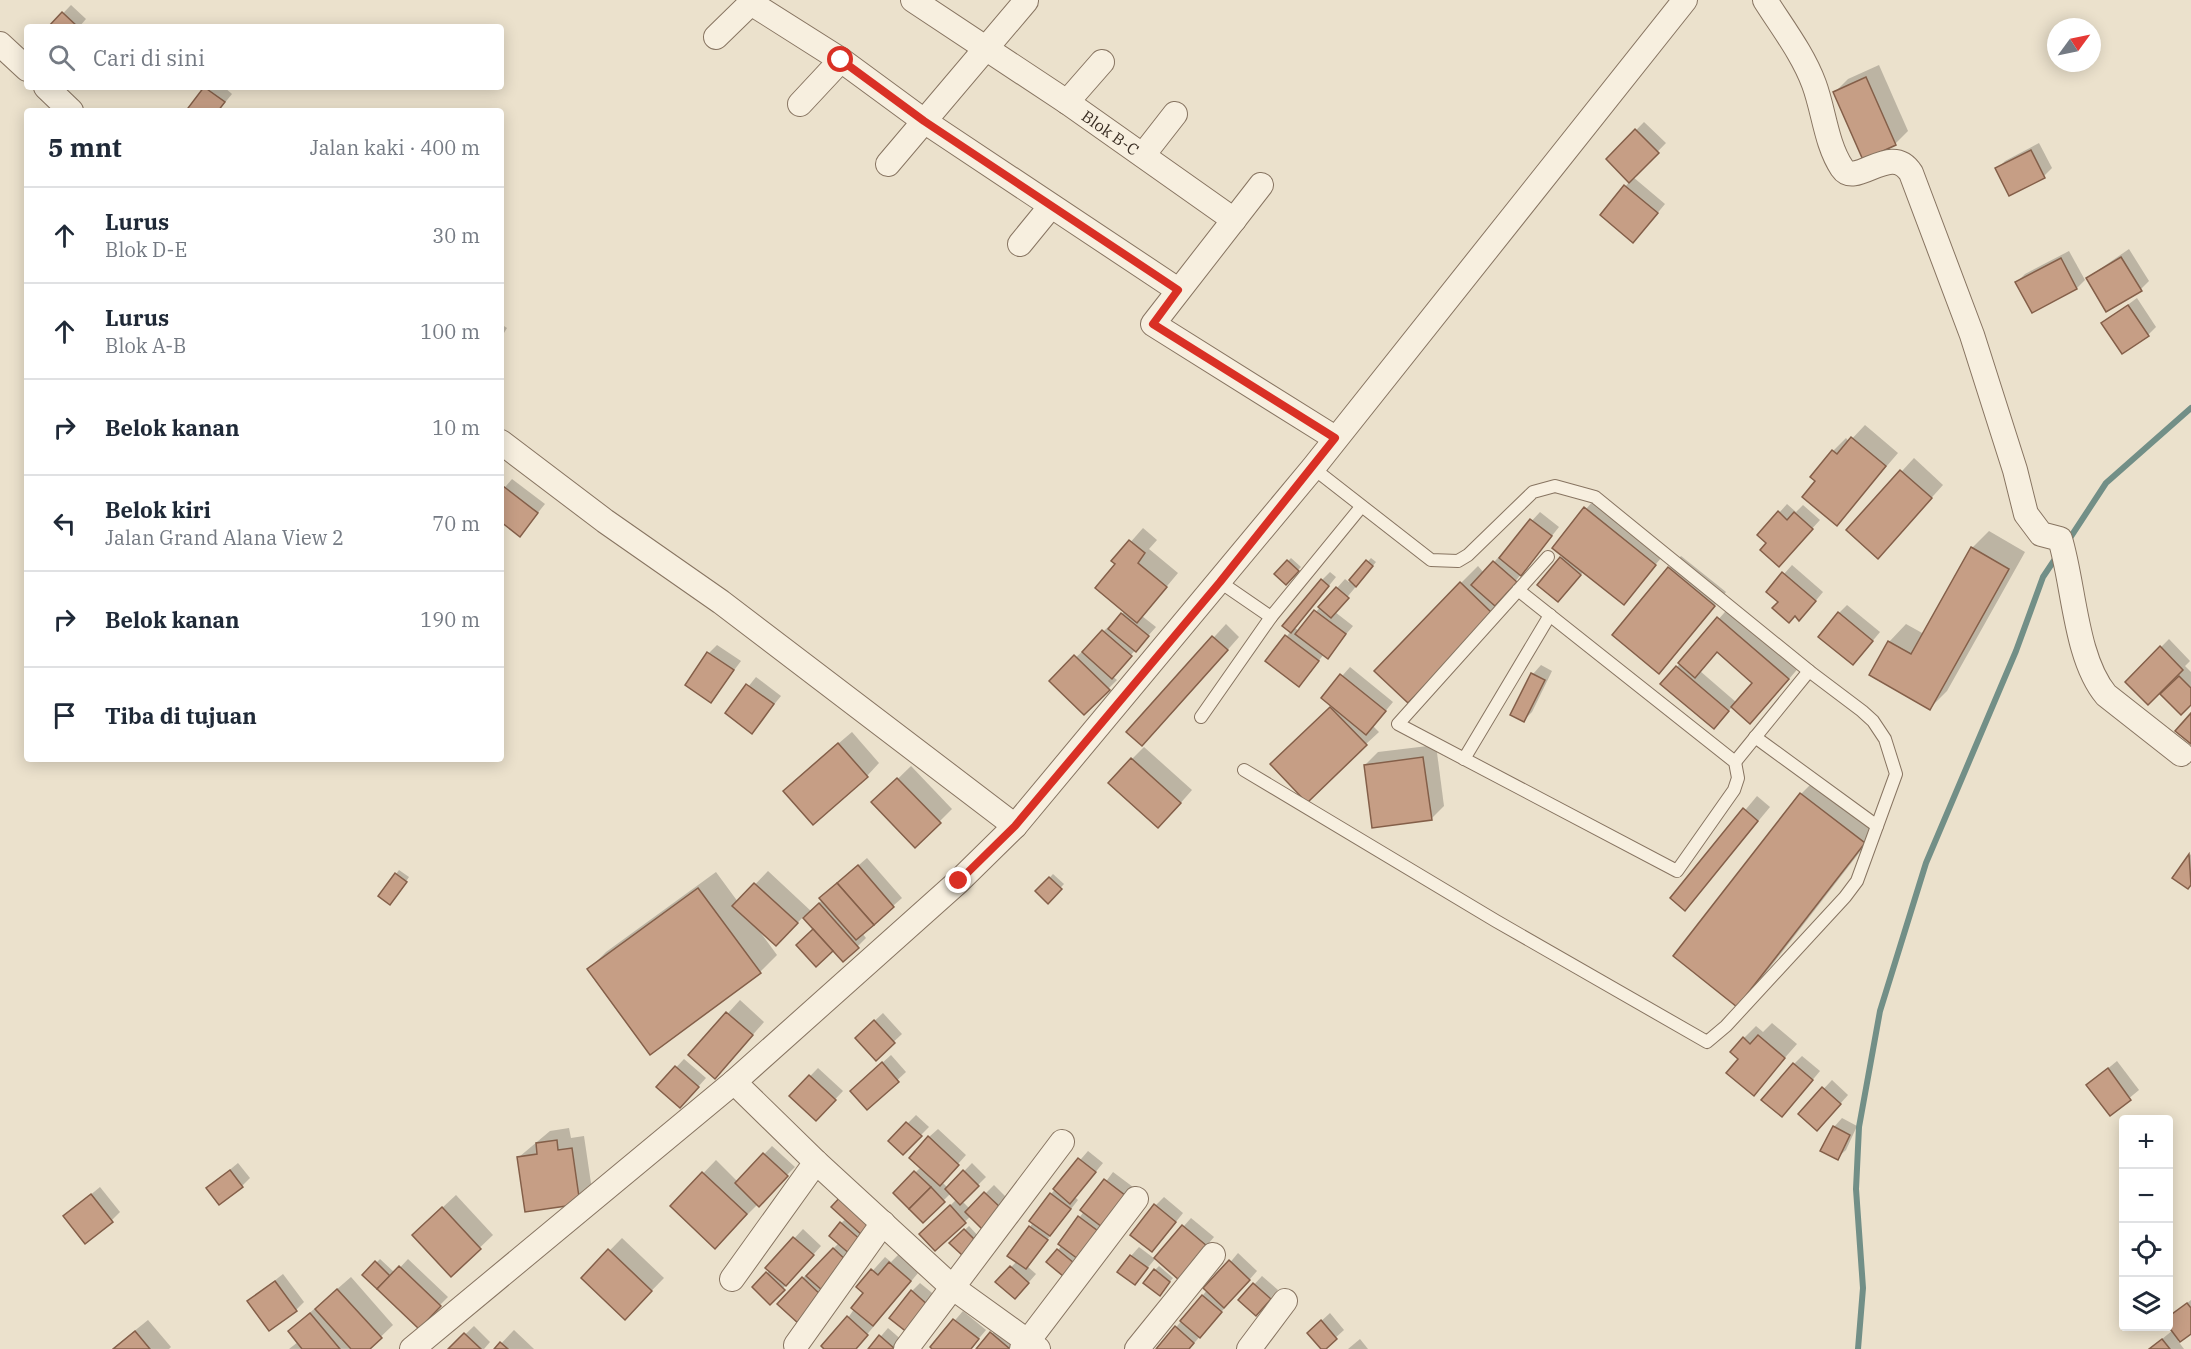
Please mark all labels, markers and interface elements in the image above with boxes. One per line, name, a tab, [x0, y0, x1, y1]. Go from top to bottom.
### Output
north arrow	[2047, 18, 2101, 72]
search box	[24, 24, 504, 90]
icon: search	[45, 41, 78, 74]
text: Cari di sini	[93, 43, 205, 72]
route start	[827, 46, 853, 72]
street label: Blok B-C	[1078, 106, 1143, 160]
text: 5 mnt	[48, 130, 122, 164]
text: Jalan kaki · 400 m	[310, 134, 480, 161]
text: Lurus	[105, 207, 169, 236]
icon: ahead	[48, 219, 81, 252]
text: 30 m	[432, 222, 480, 249]
text: Blok D-E	[105, 236, 187, 263]
text: Lurus	[105, 303, 169, 332]
icon: ahead	[48, 315, 81, 348]
text: 100 m	[420, 318, 480, 345]
text: Blok A-B	[105, 332, 186, 359]
icon: right	[48, 411, 81, 444]
text: Belok kanan	[105, 413, 240, 442]
text: 10 m	[432, 414, 480, 441]
text: Belok kiri	[105, 495, 211, 524]
icon: left	[48, 507, 81, 540]
text: 70 m	[432, 510, 480, 537]
text: Jalan Grand Alana View 2	[105, 524, 344, 551]
icon: right	[48, 603, 81, 636]
text: Belok kanan	[105, 605, 240, 634]
text: 190 m	[420, 606, 480, 633]
icon: arrive	[48, 699, 81, 732]
text: Tiba di tujuan	[105, 701, 257, 730]
route end	[945, 867, 971, 893]
map controls	[2119, 1115, 2173, 1331]
button: +	[2119, 1115, 2173, 1169]
button: −	[2119, 1169, 2173, 1223]
button: locate	[2119, 1223, 2173, 1277]
button: layers	[2119, 1277, 2173, 1331]

